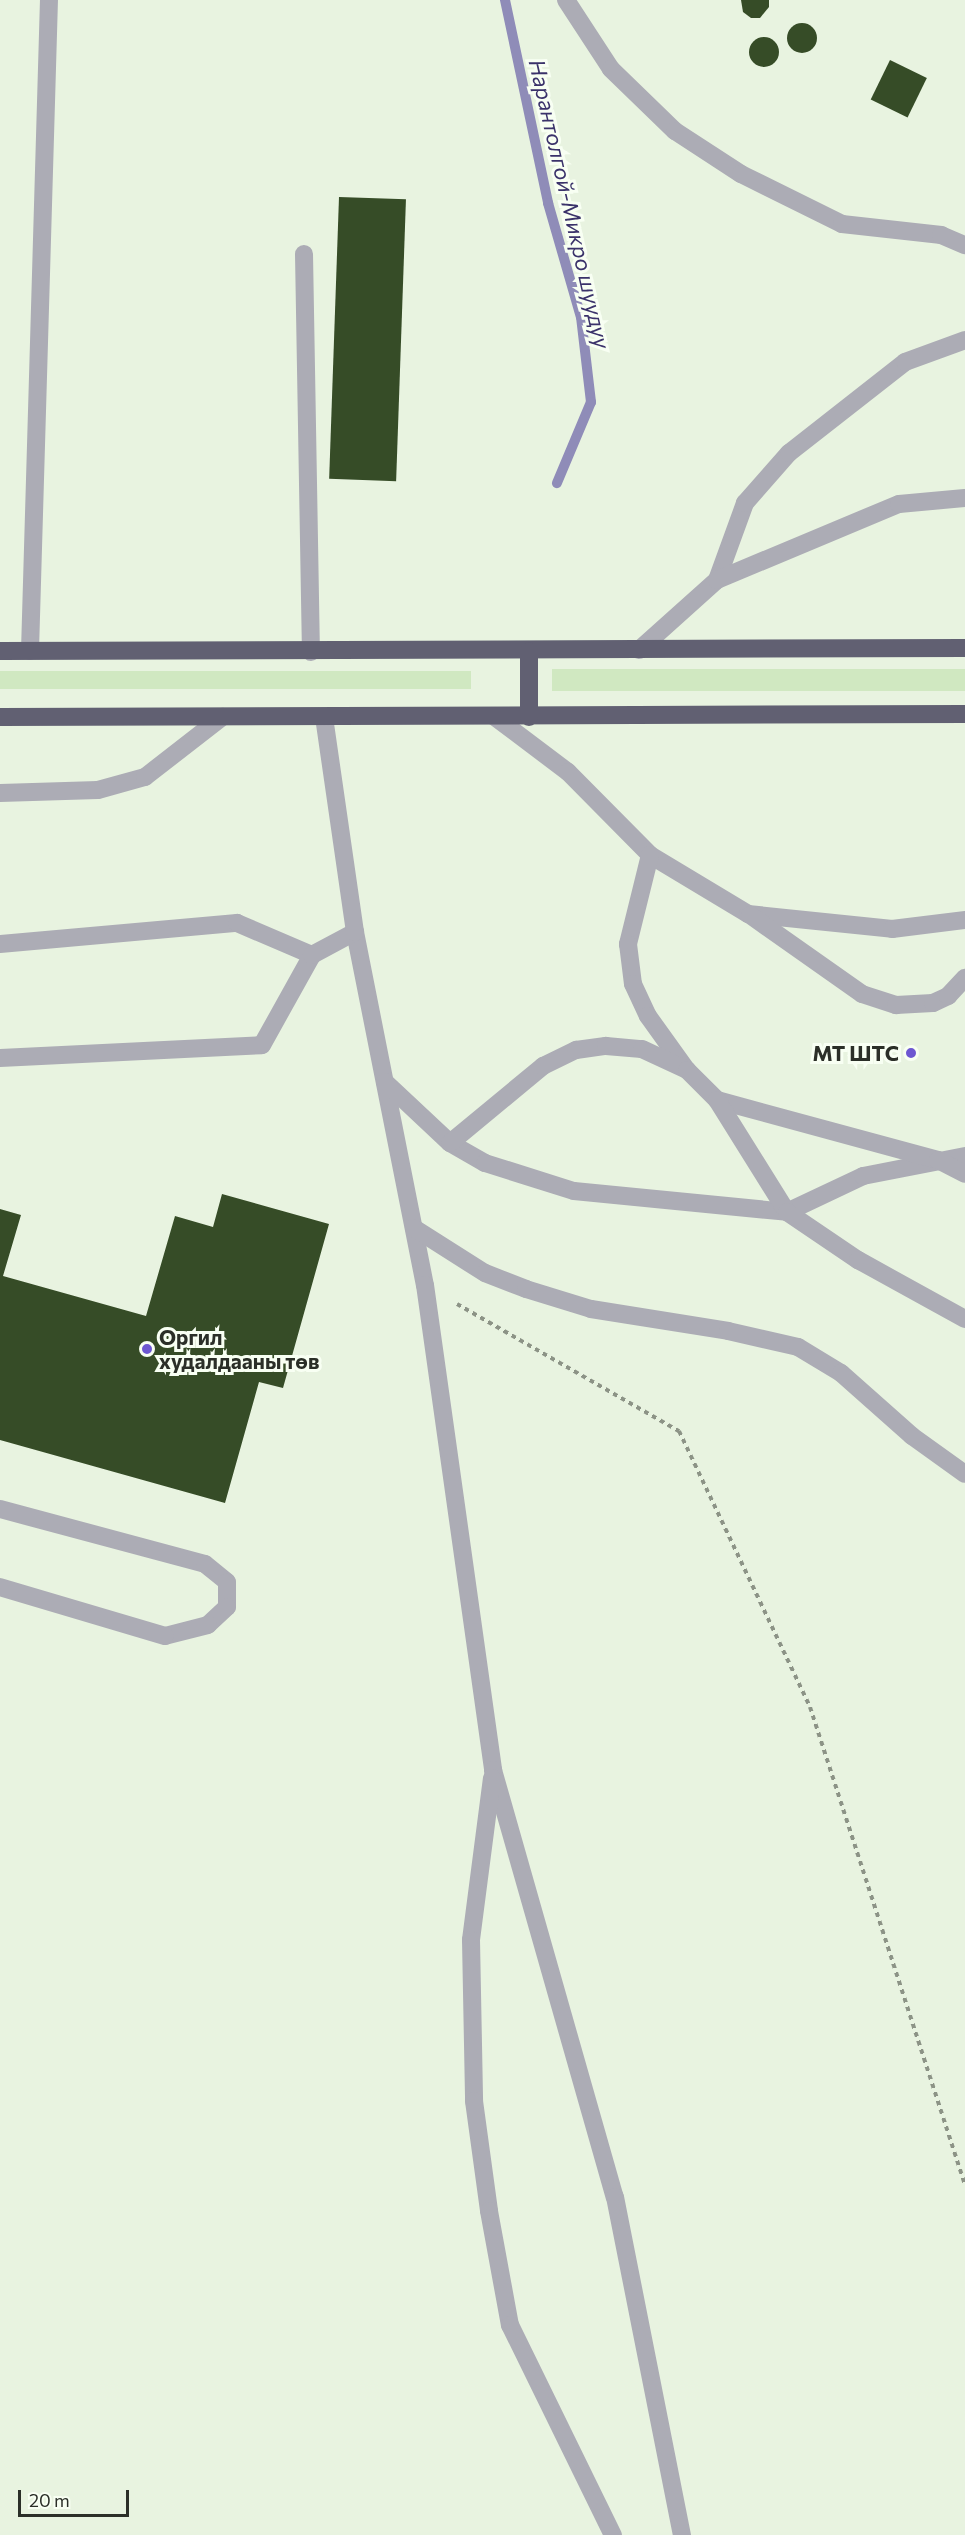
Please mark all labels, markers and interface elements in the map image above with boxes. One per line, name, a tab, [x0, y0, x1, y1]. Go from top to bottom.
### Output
water label: Нарантолгой-Микро шуудуу	[524, 57, 616, 351]
place label: МТ ШТС	[812, 1040, 899, 1066]
marker: МТ ШТС	[904, 1046, 918, 1060]
place label: Оргил худалдааны төв	[159, 1324, 319, 1374]
marker: Оргил худалдааны төв	[140, 1342, 154, 1356]
scale bar	[21, 2478, 132, 2516]
text: 20 m	[29, 2489, 70, 2511]

